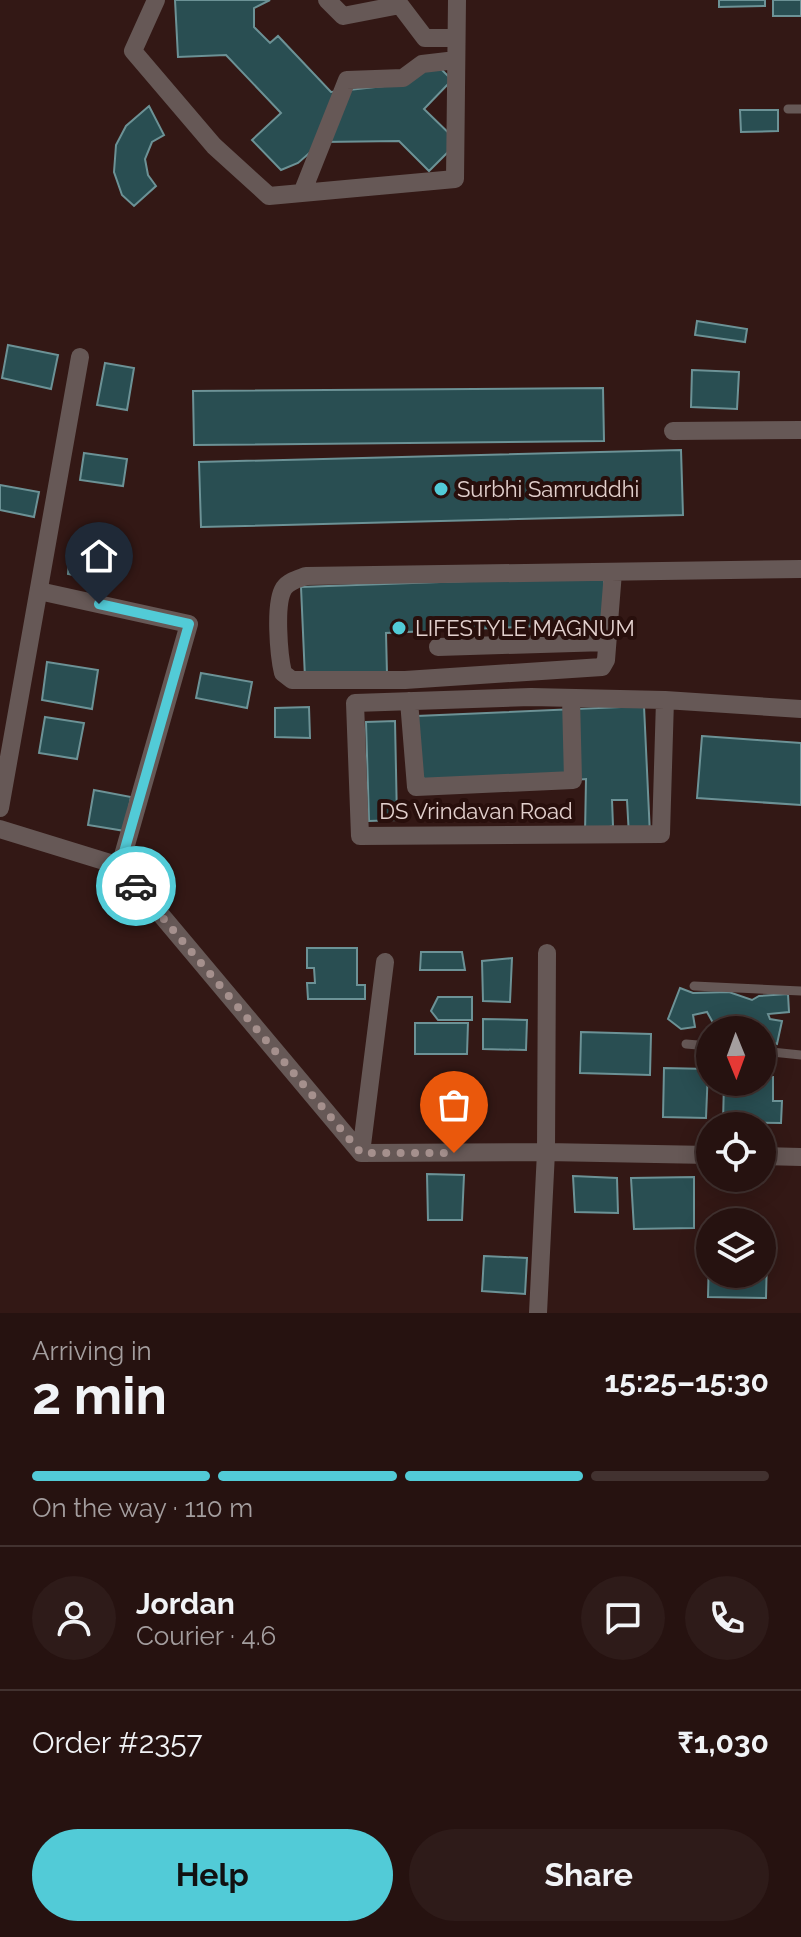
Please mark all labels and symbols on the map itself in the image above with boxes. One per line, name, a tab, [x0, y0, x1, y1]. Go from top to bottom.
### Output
place label: Surbhi Samruddhi	[457, 476, 639, 502]
marker: Surbhi Samruddhi	[432, 480, 450, 498]
pin	[65, 522, 133, 604]
place label: LIFESTYLE MAGNUM	[415, 615, 635, 641]
marker: LIFESTYLE MAGNUM	[390, 619, 408, 637]
street label: DS Vrindavan Road	[379, 798, 573, 824]
courier	[96, 846, 176, 926]
north arrow	[696, 1016, 776, 1096]
pin	[420, 1071, 488, 1153]

